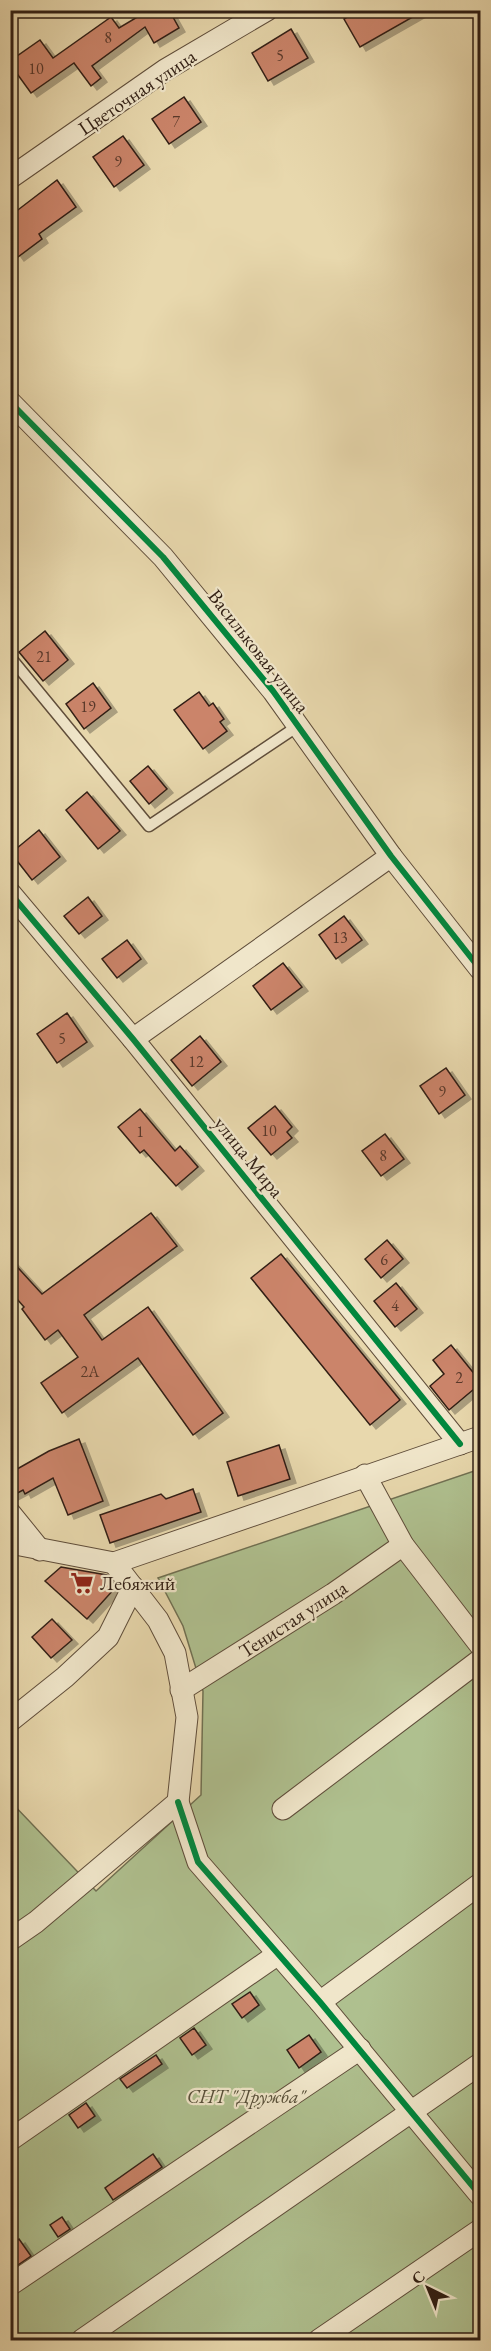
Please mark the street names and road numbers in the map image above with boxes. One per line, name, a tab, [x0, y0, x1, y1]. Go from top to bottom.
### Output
street label: Цветочная улица	[73, 43, 201, 141]
street label: Васильковая улица	[202, 584, 316, 718]
street label: улица Мира	[208, 1111, 290, 1203]
street label: Тенистая улица	[234, 1574, 352, 1664]

